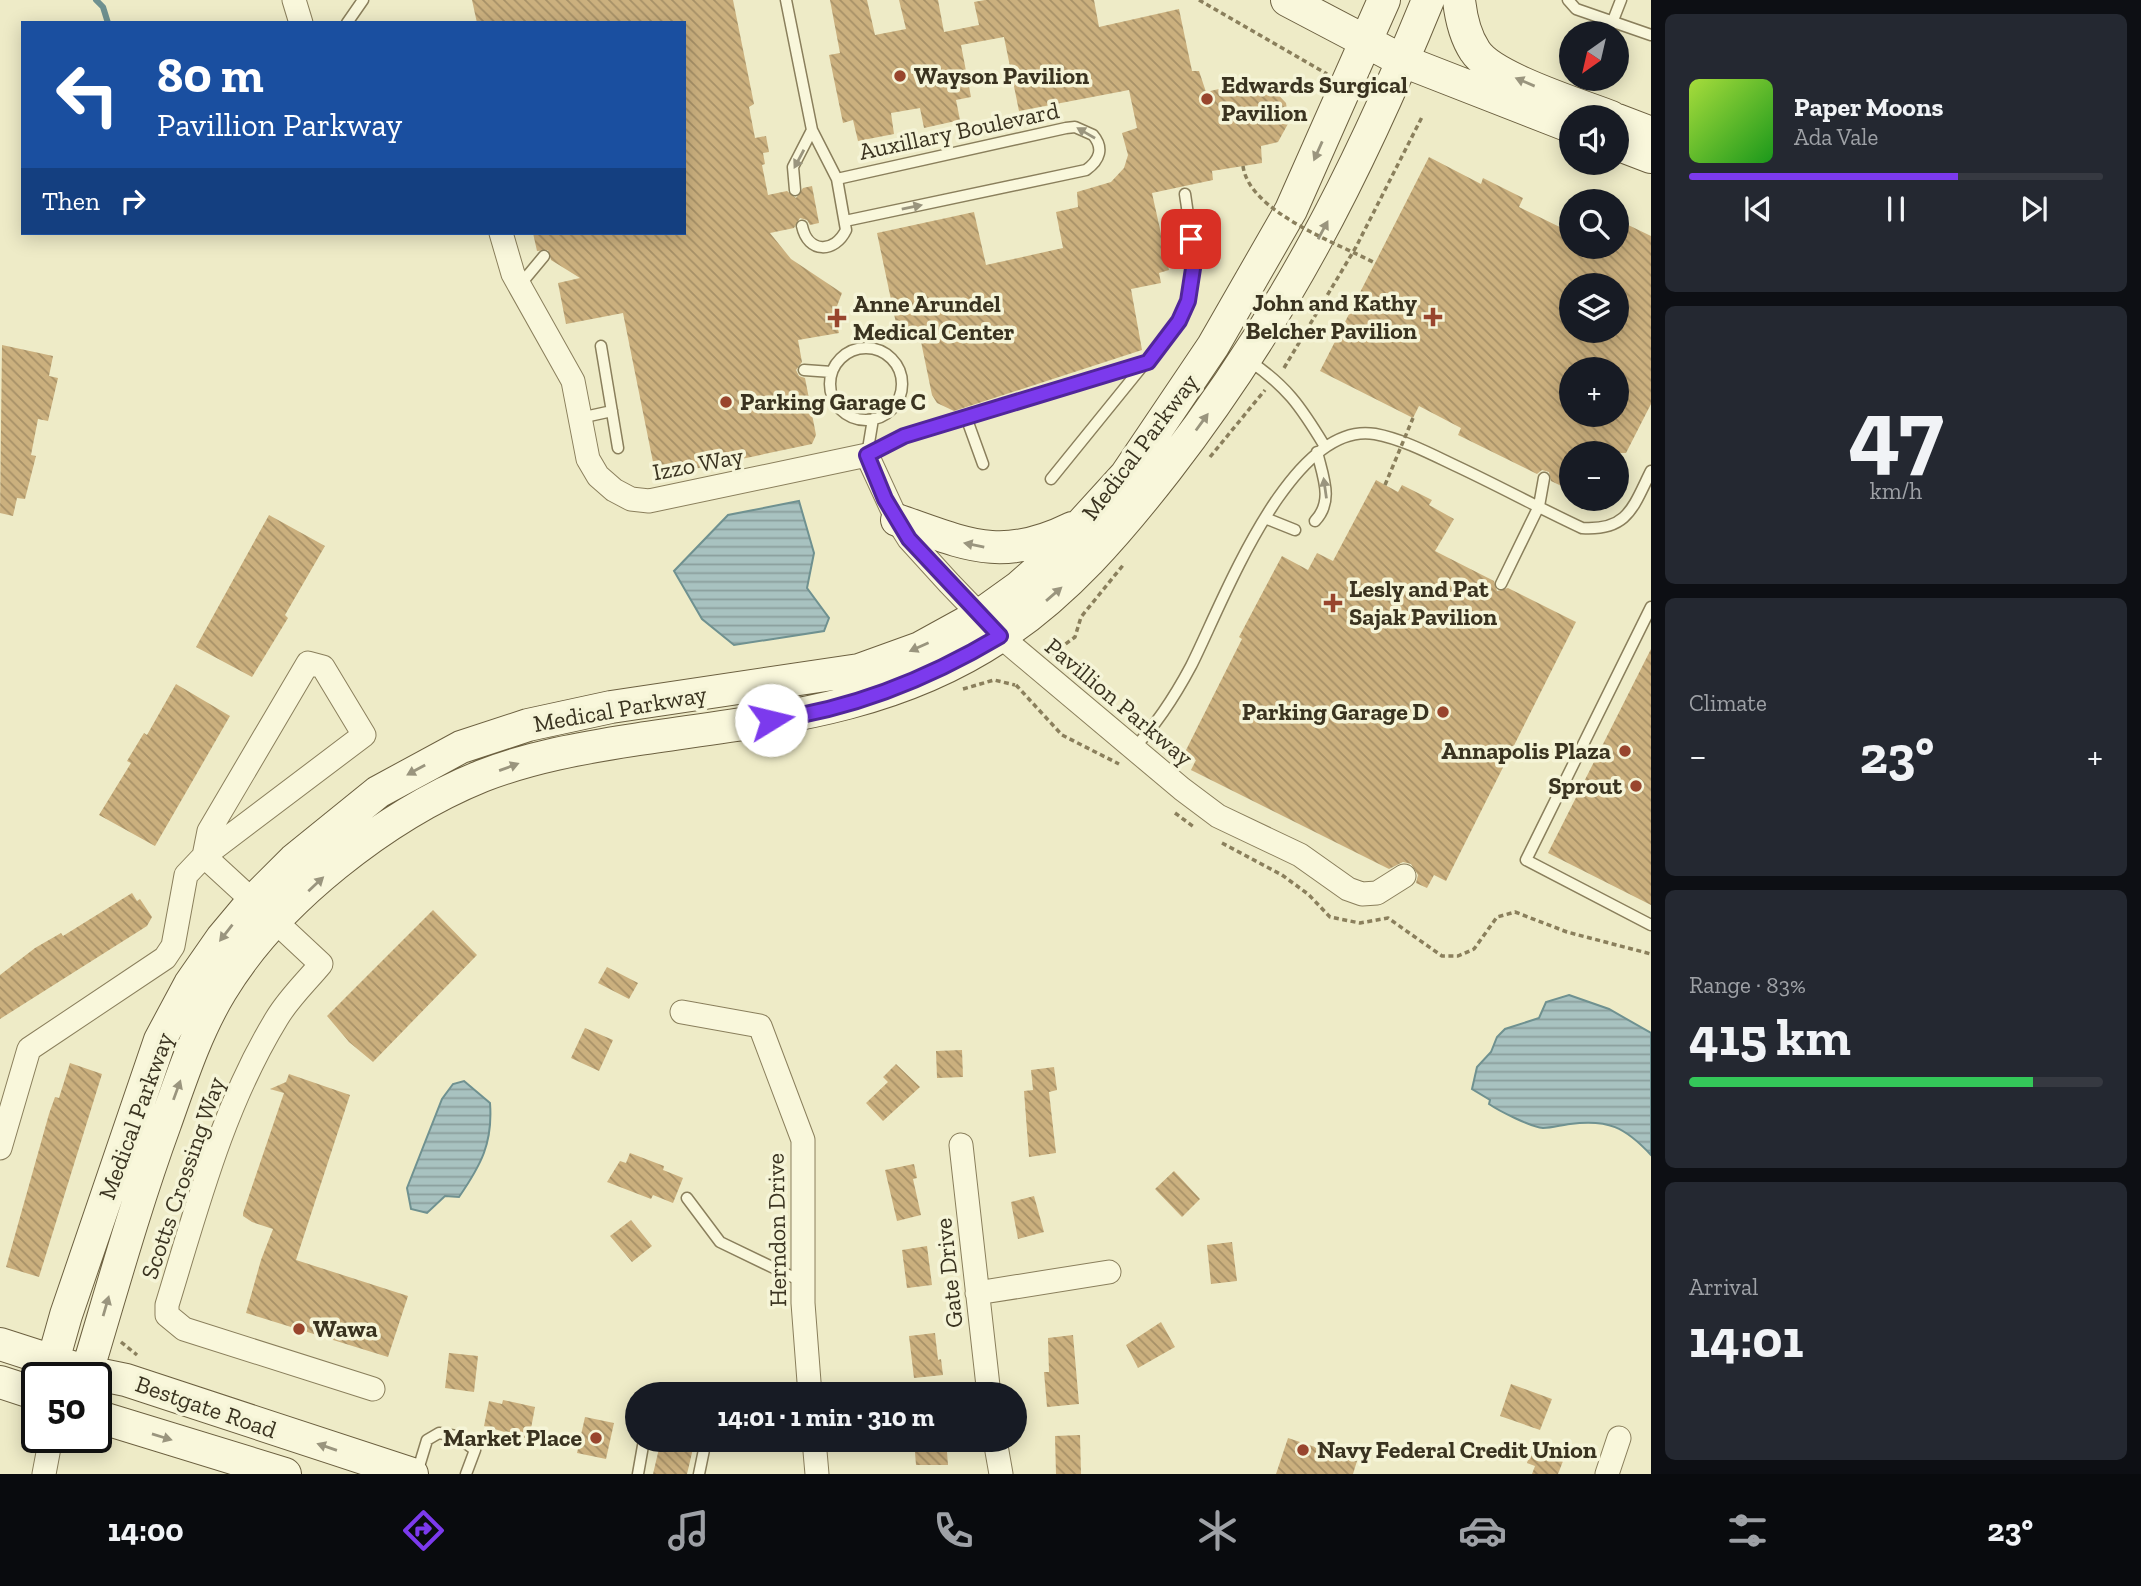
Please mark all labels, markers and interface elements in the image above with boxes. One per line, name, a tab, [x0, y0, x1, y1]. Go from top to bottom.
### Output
north arrow	[1559, 21, 1629, 91]
map controls	[1559, 21, 1629, 511]
text: 80 m	[157, 46, 264, 105]
icon: left	[42, 49, 133, 140]
place label: Wayson Pavilion	[914, 61, 1089, 90]
marker: Wayson Pavilion	[892, 68, 908, 84]
place label: Edwards Surgical Pavilion	[1221, 70, 1408, 127]
one-way arrow	[1514, 77, 1535, 88]
marker: Edwards Surgical Pavilion	[1199, 91, 1215, 107]
text: Paper Moons	[1794, 91, 1943, 123]
street label: Auxillary Boulevard	[856, 95, 1062, 166]
button: sound	[1559, 105, 1629, 175]
text: Pavillion Parkway	[157, 106, 402, 144]
text: Ada Vale	[1794, 123, 1878, 151]
one-way arrow	[1077, 127, 1096, 139]
one-way arrow	[1312, 141, 1324, 161]
one-way arrow	[793, 149, 805, 169]
icon: right	[114, 182, 152, 220]
text: Then	[42, 185, 100, 217]
button: search	[1559, 189, 1629, 259]
icon: previous	[1739, 190, 1777, 228]
icon: pause	[1877, 190, 1915, 228]
icon: next	[2015, 190, 2053, 228]
one-way arrow	[901, 202, 923, 213]
pin	[1161, 209, 1221, 269]
icon: arrive	[1172, 220, 1210, 258]
one-way arrow	[1318, 220, 1329, 240]
button: layers	[1559, 273, 1629, 343]
place label: John and Kathy Belcher Pavilion	[1246, 288, 1417, 345]
place label: Anne Arundel Medical Center	[853, 289, 1015, 346]
marker: John and Kathy Belcher Pavilion	[1423, 307, 1443, 327]
marker: Anne Arundel Medical Center	[827, 308, 847, 328]
button: +	[1559, 357, 1629, 427]
street label: Medical Parkway	[1075, 367, 1204, 526]
text: 47	[1848, 377, 1944, 486]
place label: Parking Garage C	[740, 387, 926, 416]
marker: Parking Garage C	[718, 394, 734, 410]
one-way arrow	[1195, 413, 1209, 432]
street label: Izzo Way	[650, 440, 746, 486]
button: −	[1559, 441, 1629, 511]
one-way arrow	[1319, 477, 1330, 499]
text: km/h	[1870, 477, 1922, 505]
one-way arrow	[963, 540, 985, 551]
place label: Lesly and Pat Sajak Pavilion	[1349, 574, 1497, 631]
one-way arrow	[1045, 586, 1063, 602]
marker: Lesly and Pat Sajak Pavilion	[1323, 593, 1343, 613]
street label: Pavillion Parkway	[1040, 631, 1200, 772]
one-way arrow	[909, 641, 929, 653]
street label: Medical Parkway	[531, 679, 710, 738]
position arrow	[734, 683, 808, 757]
text: Climate	[1689, 689, 1767, 717]
place label: Parking Garage D	[1242, 697, 1429, 726]
marker: Parking Garage D	[1435, 704, 1451, 720]
text: 23°	[1860, 724, 1934, 786]
text: −	[1689, 733, 1707, 779]
text: +	[2087, 733, 2103, 779]
place label: Annapolis Plaza	[1441, 736, 1611, 765]
marker: Annapolis Plaza	[1617, 743, 1633, 759]
one-way arrow	[498, 761, 519, 772]
one-way arrow	[406, 764, 426, 776]
place label: Sprout	[1548, 771, 1622, 800]
marker: Sprout	[1628, 778, 1644, 794]
one-way arrow	[307, 876, 325, 892]
one-way arrow	[219, 924, 234, 942]
text: Range · 83%	[1689, 971, 1806, 999]
text: 415 km	[1689, 1006, 1851, 1068]
street label: Medical Parkway	[92, 1028, 179, 1203]
street label: Scotts Crossing Way	[134, 1072, 231, 1283]
one-way arrow	[172, 1079, 183, 1100]
street label: Herndon Drive	[761, 1153, 792, 1307]
street label: Gate Drive	[928, 1217, 969, 1329]
text: Arrival	[1689, 1273, 1758, 1301]
one-way arrow	[101, 1295, 112, 1317]
text: 14:01	[1689, 1308, 1804, 1370]
place label: Wawa	[313, 1314, 378, 1343]
marker: Wawa	[291, 1321, 307, 1337]
speed limit sign: 50	[21, 1362, 112, 1453]
street label: Bestgate Road	[132, 1369, 280, 1444]
text: 14:01 · 1 min · 310 m	[718, 1401, 934, 1433]
place label: Market Place	[443, 1423, 582, 1452]
marker: Market Place	[588, 1430, 604, 1446]
one-way arrow	[152, 1432, 173, 1442]
place label: Navy Federal Credit Union	[1317, 1435, 1597, 1464]
one-way arrow	[316, 1441, 337, 1452]
marker: Navy Federal Credit Union	[1295, 1442, 1311, 1458]
icon: directions	[399, 1506, 448, 1555]
icon: music	[664, 1506, 713, 1555]
icon: phone	[929, 1506, 978, 1555]
icon: climate	[1193, 1506, 1242, 1555]
icon: car	[1458, 1506, 1507, 1555]
icon: filters	[1723, 1506, 1772, 1555]
text: 14:00	[108, 1511, 184, 1549]
text: 23°	[1987, 1511, 2033, 1549]

